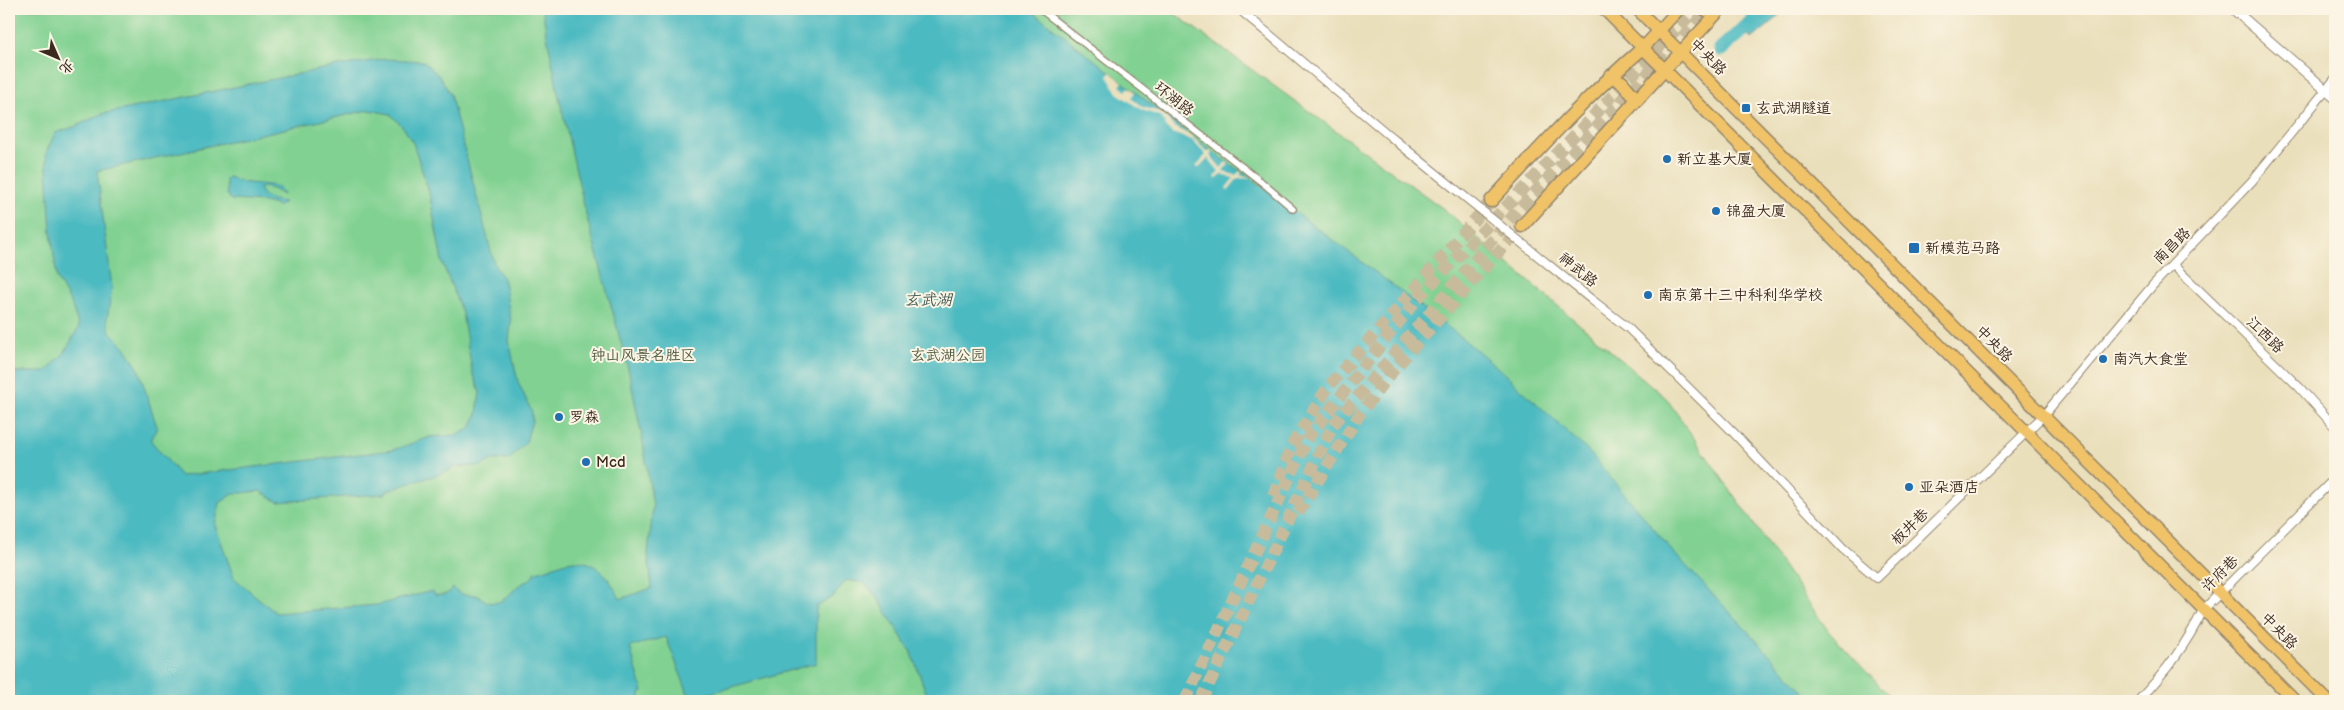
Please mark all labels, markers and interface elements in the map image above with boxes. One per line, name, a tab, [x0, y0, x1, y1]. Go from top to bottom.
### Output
north arrow	[32, 32, 82, 82]
street label: 中央路	[1685, 34, 1731, 80]
text: 北	[56, 56, 78, 78]
street label: 环湖路	[1150, 78, 1198, 120]
place label: 玄武湖隧道	[1756, 99, 1831, 118]
marker: 玄武湖隧道	[1740, 102, 1752, 114]
place label: 新立基大厦	[1677, 150, 1752, 169]
marker: 新立基大厦	[1661, 153, 1673, 165]
place label: 锦盈大厦	[1726, 202, 1786, 221]
marker: 锦盈大厦	[1710, 205, 1722, 217]
street label: 南昌路	[2149, 223, 2195, 269]
place label: 新模范马路	[1925, 239, 2000, 258]
marker: 新模范马路	[1907, 241, 1921, 255]
street label: 神武路	[1555, 248, 1601, 292]
place label: 南京第十三中科利华学校	[1658, 286, 1823, 305]
marker: 南京第十三中科利华学校	[1642, 289, 1654, 301]
water label: 玄武湖	[904, 291, 954, 310]
street label: 江西路	[2242, 313, 2288, 357]
street label: 中央路	[1971, 321, 2017, 367]
park label: 钟山风景名胜区	[590, 346, 696, 365]
park label: 玄武湖公园	[910, 346, 986, 365]
place label: 南汽大食堂	[2113, 350, 2188, 369]
marker: 南汽大食堂	[2097, 353, 2109, 365]
place label: 罗森	[569, 408, 599, 427]
marker: 罗森	[553, 411, 565, 423]
place label: Mcd	[596, 453, 626, 472]
marker: Mcd	[580, 456, 592, 468]
place label: 亚朵酒店	[1919, 478, 1979, 497]
marker: 亚朵酒店	[1903, 481, 1915, 493]
street label: 板井巷	[1887, 505, 1933, 549]
street label: 许府巷	[2197, 551, 2243, 597]
street label: 中央路	[2256, 608, 2302, 654]

